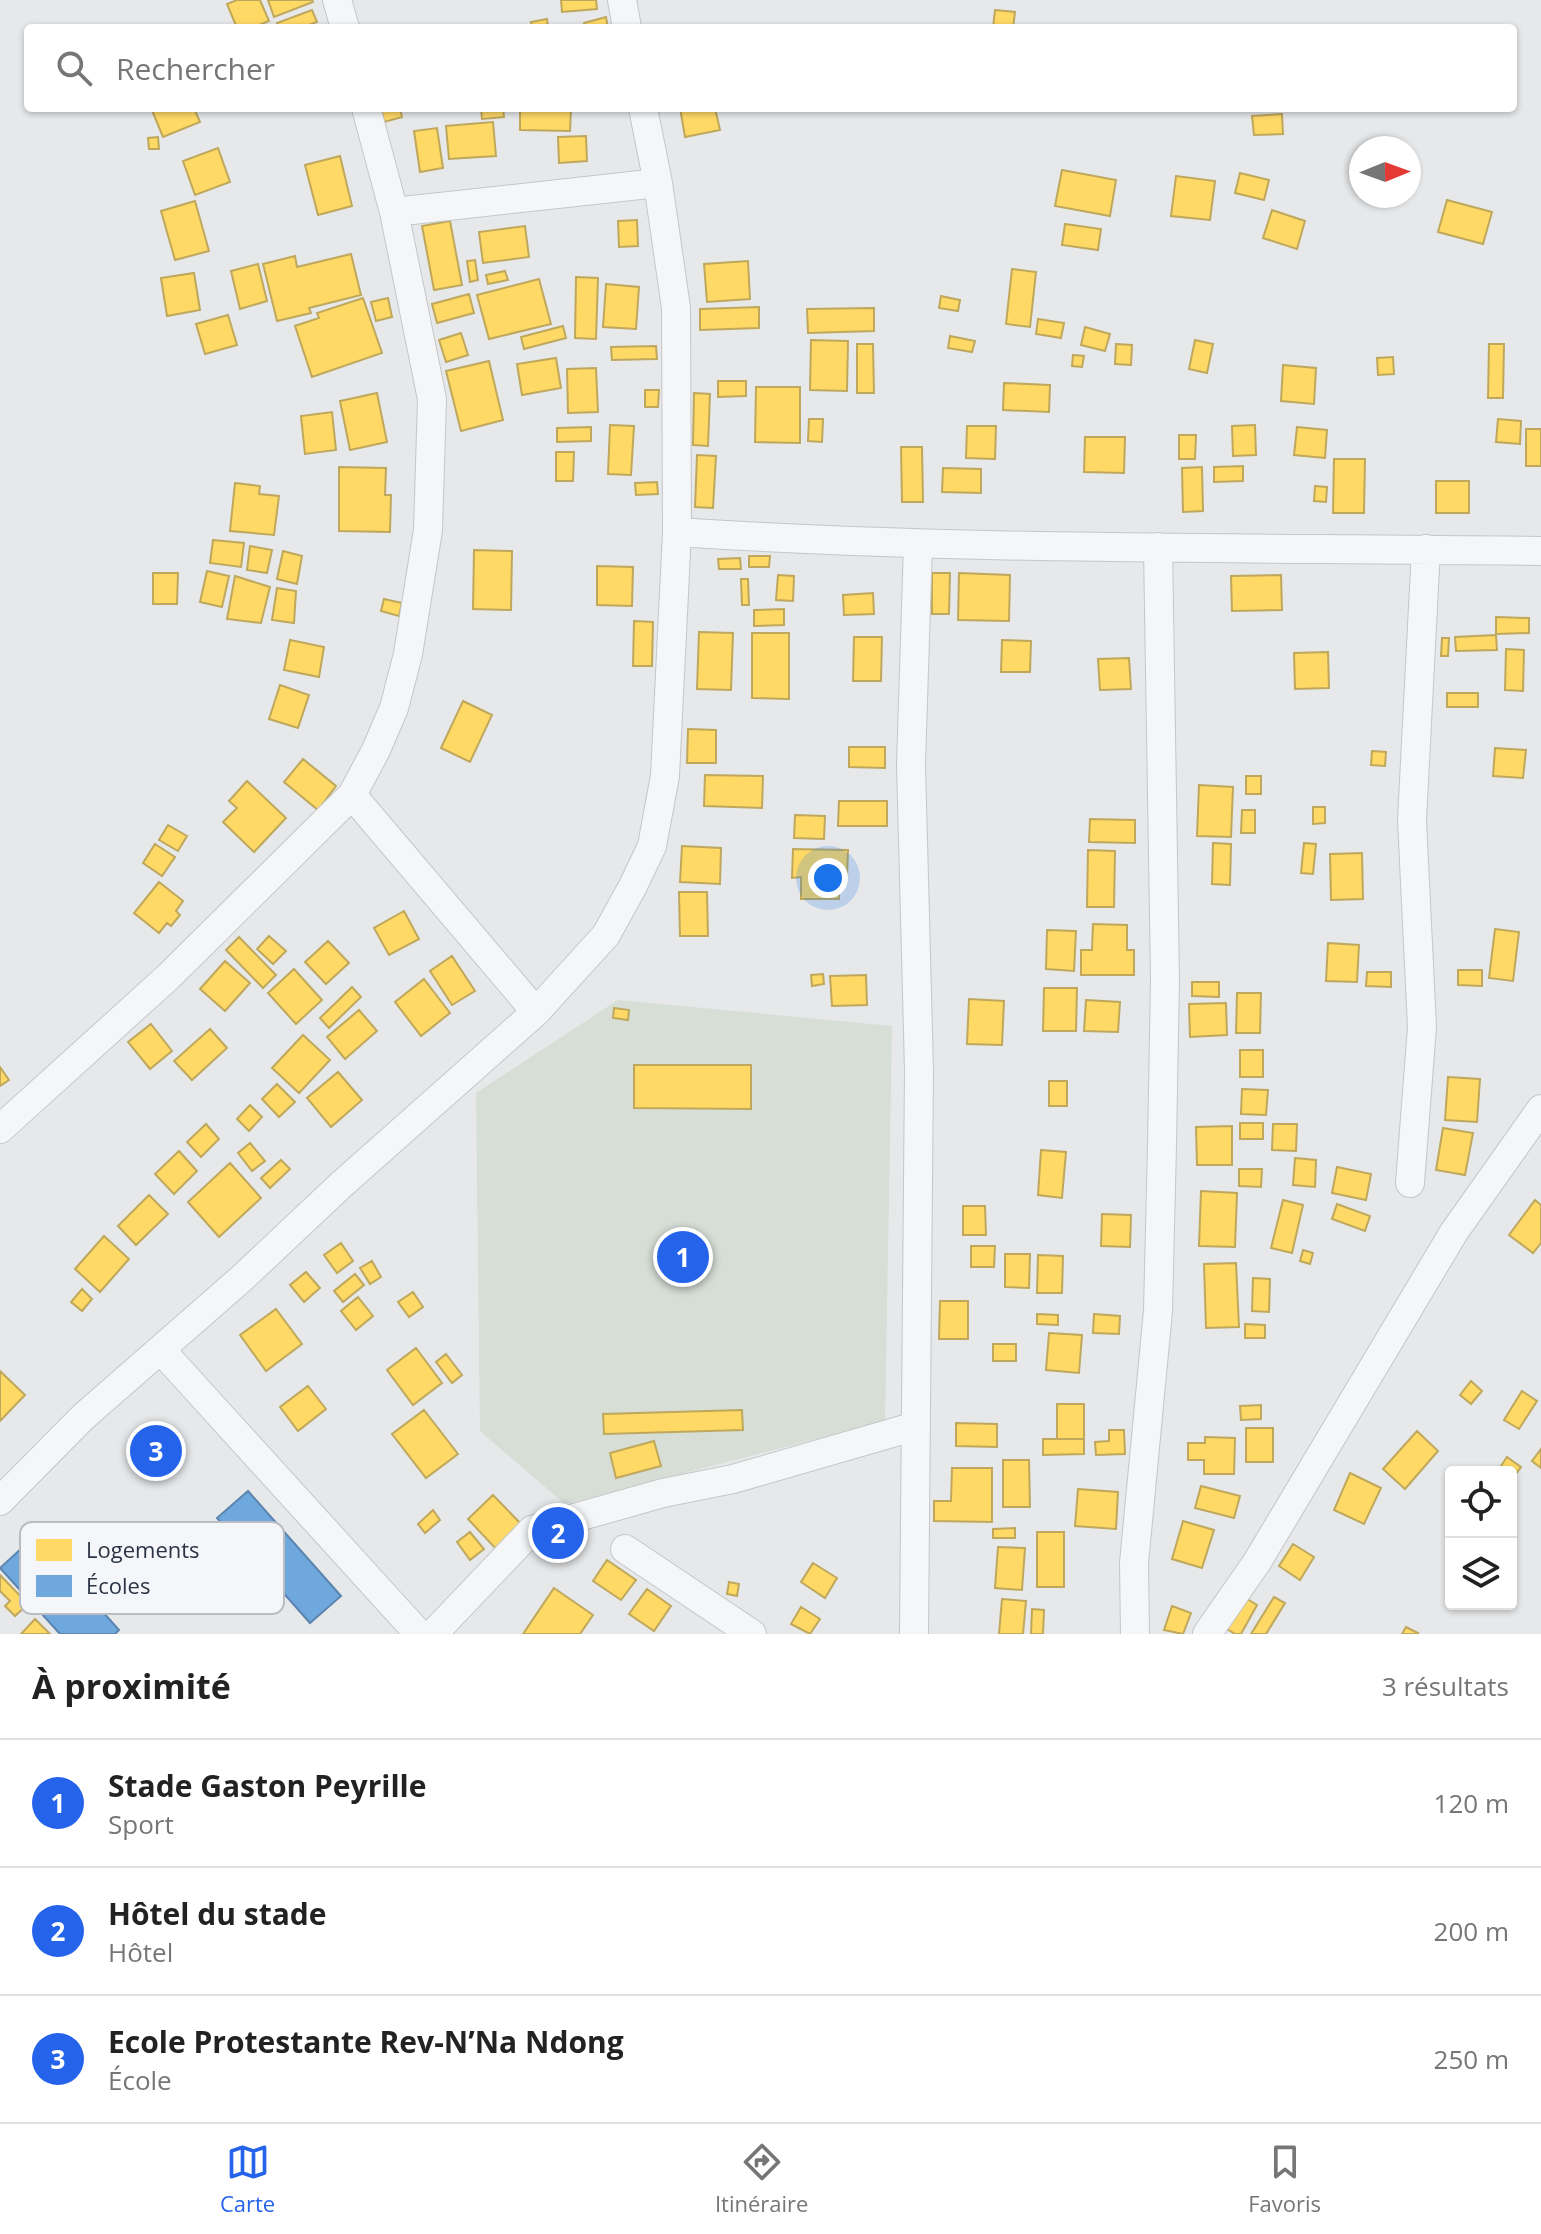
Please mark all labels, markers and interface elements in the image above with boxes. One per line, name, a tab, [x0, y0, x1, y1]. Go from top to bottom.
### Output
search box	[24, 24, 1517, 112]
icon: search	[52, 46, 96, 90]
text: Rechercher	[116, 48, 275, 89]
north arrow	[1349, 136, 1421, 208]
your location	[808, 858, 848, 898]
pin: 1	[657, 1227, 709, 1287]
pin: 3	[130, 1421, 182, 1481]
map controls	[1445, 1466, 1517, 1610]
button: locate	[1445, 1466, 1517, 1538]
pin: 2	[532, 1503, 584, 1563]
legend	[20, 1522, 284, 1614]
text: Logements	[86, 1534, 200, 1564]
button: layers	[1445, 1538, 1517, 1610]
text: Écoles	[86, 1570, 150, 1600]
text: À proximité	[32, 1663, 231, 1709]
text: 3 résultats	[1382, 1668, 1509, 1704]
text: Stade Gaston Peyrille	[108, 1765, 426, 1806]
text: 1	[51, 1785, 65, 1821]
text: 120 m	[1434, 1785, 1509, 1821]
text: Sport	[108, 1806, 174, 1842]
text: Hôtel du stade	[108, 1893, 326, 1934]
text: 2	[51, 1913, 65, 1949]
text: 200 m	[1434, 1913, 1509, 1949]
text: Hôtel	[108, 1934, 173, 1970]
text: Ecole Protestante Rev-N’Na Ndong	[108, 2021, 624, 2062]
text: 3	[51, 2041, 65, 2077]
text: 250 m	[1434, 2041, 1509, 2077]
text: École	[108, 2062, 172, 2098]
tab: Carte	[220, 2140, 275, 2218]
tab: Itinéraire	[715, 2140, 808, 2218]
tab: Favoris	[1248, 2140, 1321, 2218]

